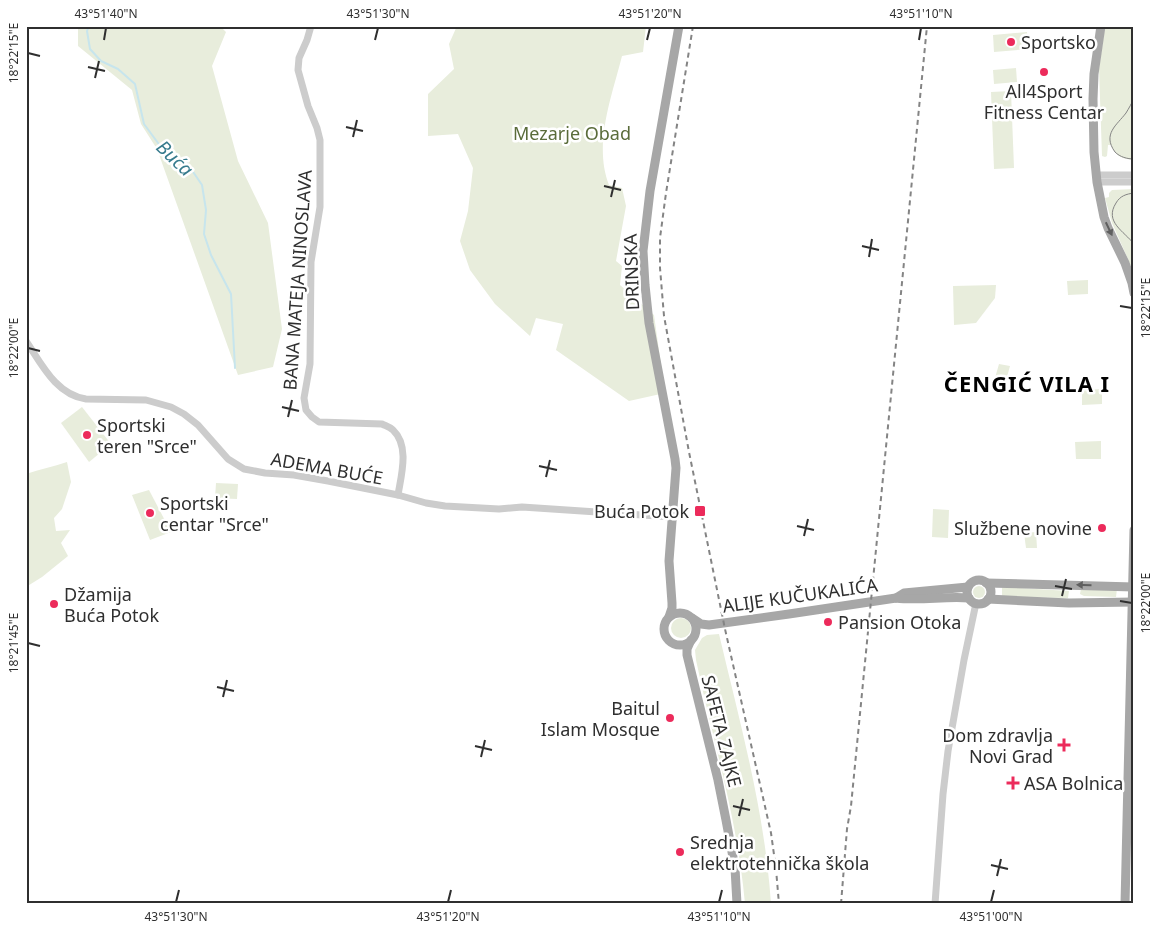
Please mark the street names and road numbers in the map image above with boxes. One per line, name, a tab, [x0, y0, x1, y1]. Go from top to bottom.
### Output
street label: BANA MATEJA NINOSLAVA	[277, 168, 317, 391]
street label: DRINSKA	[618, 233, 644, 311]
street label: ADEMA BUĆE	[269, 446, 385, 490]
street label: ALIJE KUČUKALIĆA	[721, 572, 880, 618]
street label: SAFETA ZAJKE	[697, 673, 747, 789]

